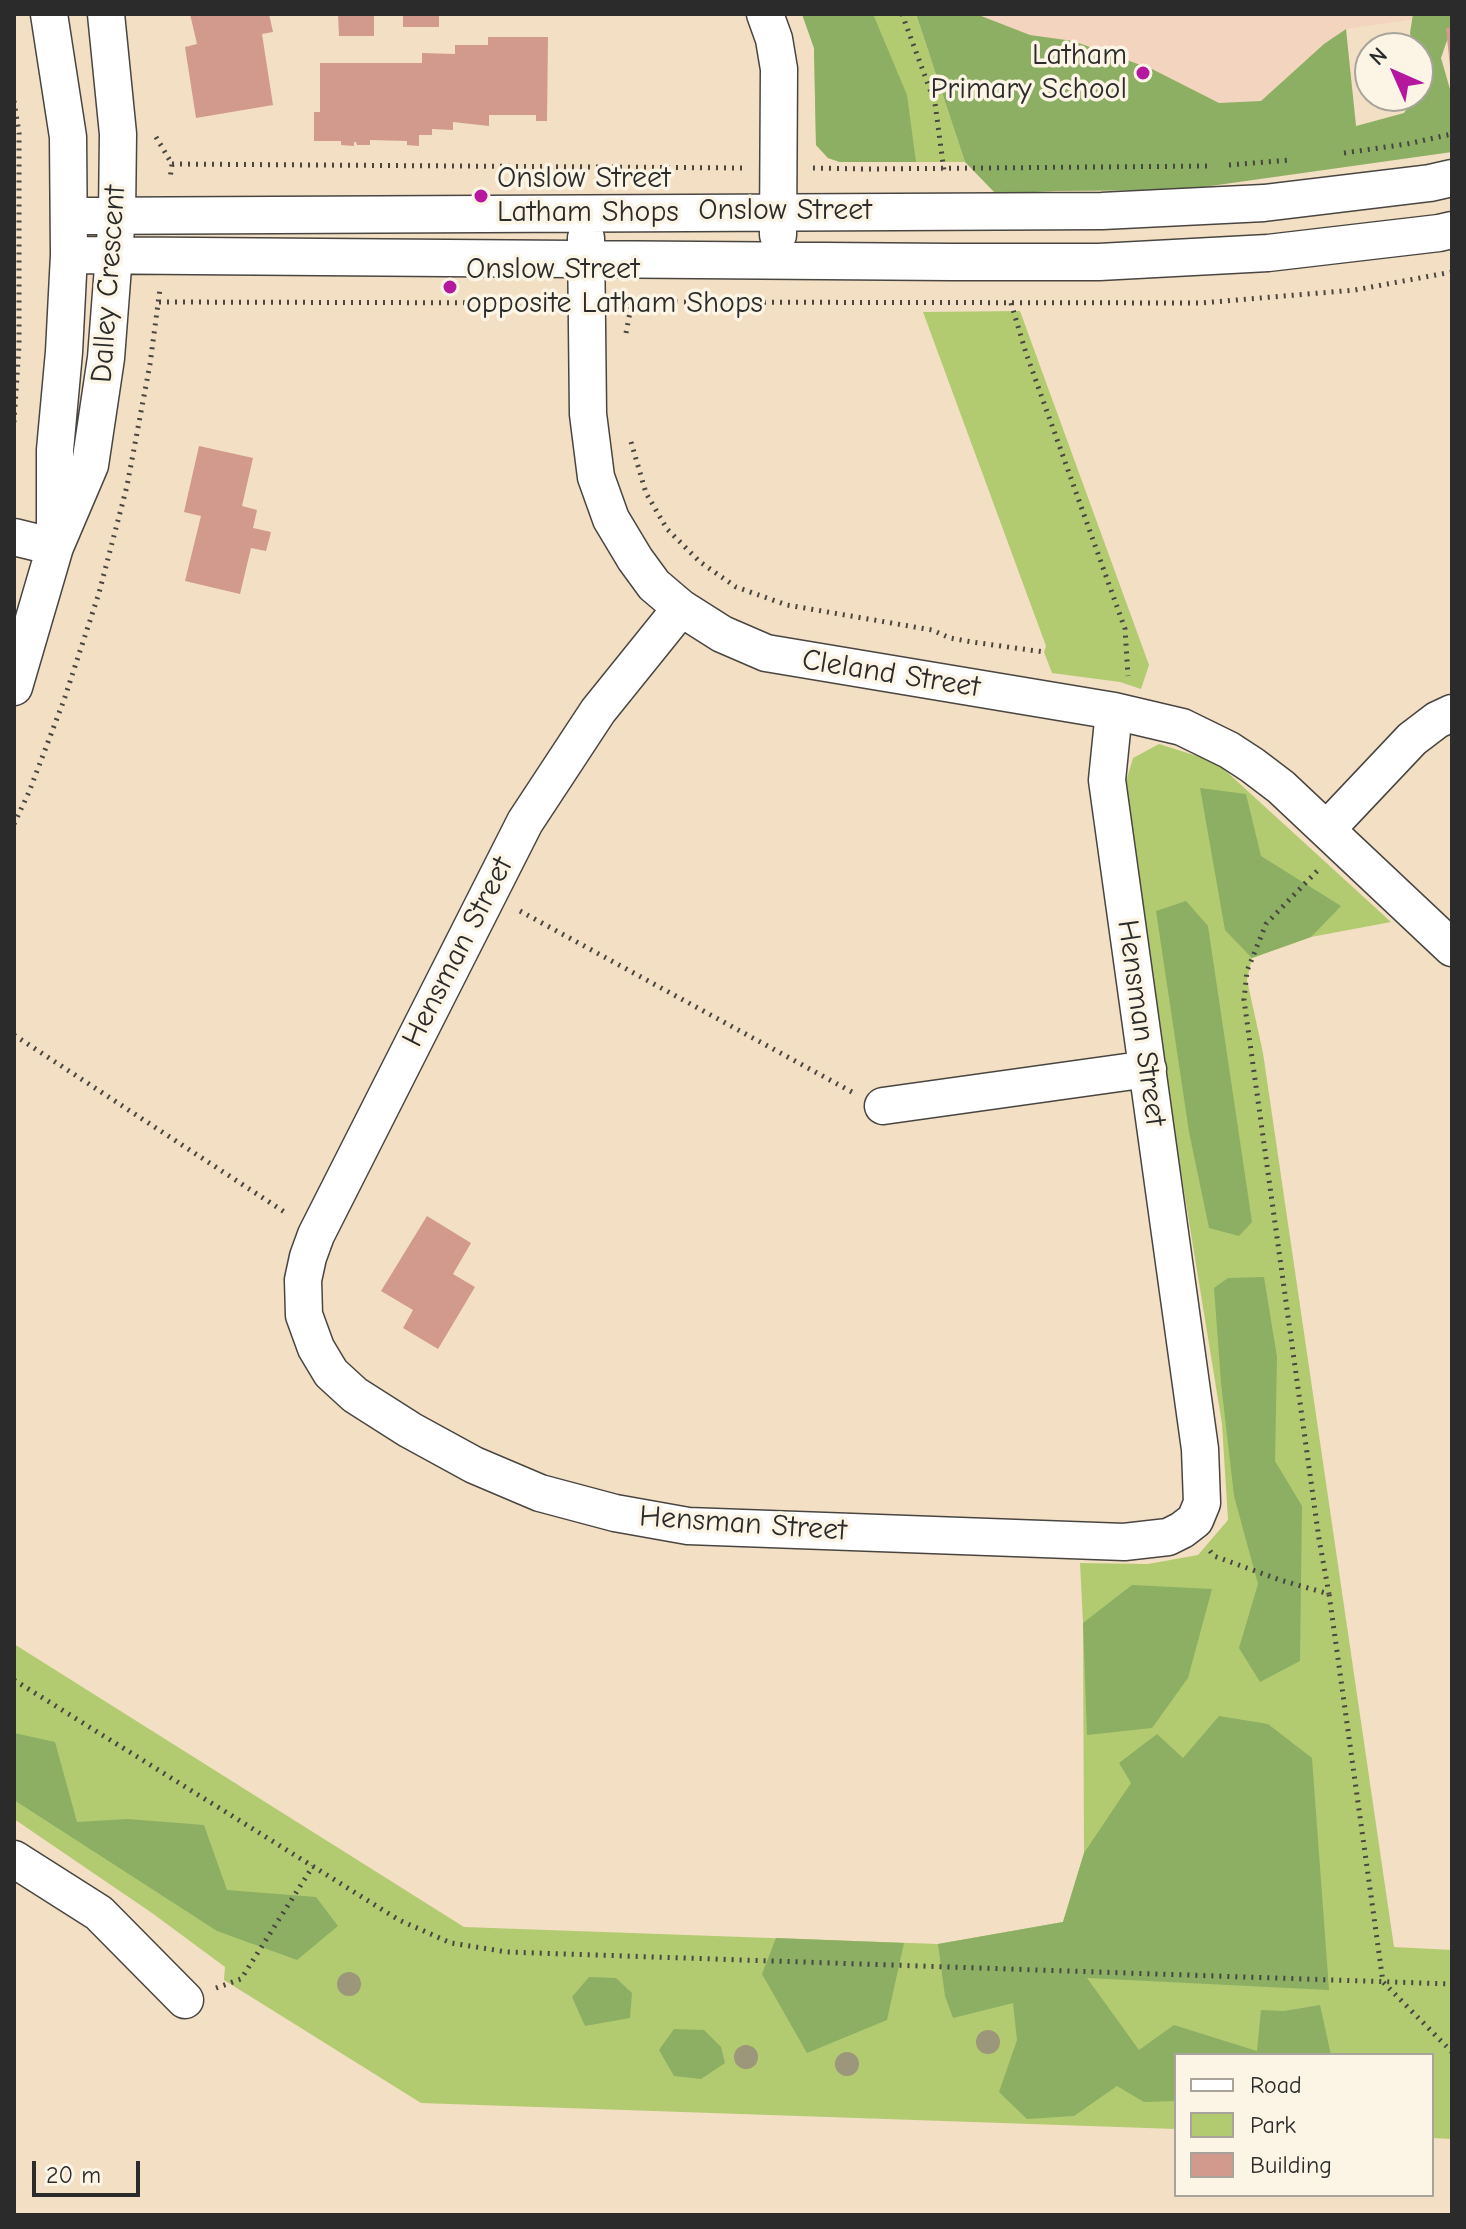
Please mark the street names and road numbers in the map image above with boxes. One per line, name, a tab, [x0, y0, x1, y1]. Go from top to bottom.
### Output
street label: Dalley Crescent	[84, 184, 134, 384]
street label: Onslow Street	[698, 193, 872, 229]
street label: Cleland Street	[799, 642, 983, 706]
street label: Hensman Street	[395, 851, 521, 1053]
street label: Hensman Street	[1109, 918, 1173, 1128]
street label: Hensman Street	[638, 1499, 848, 1549]

